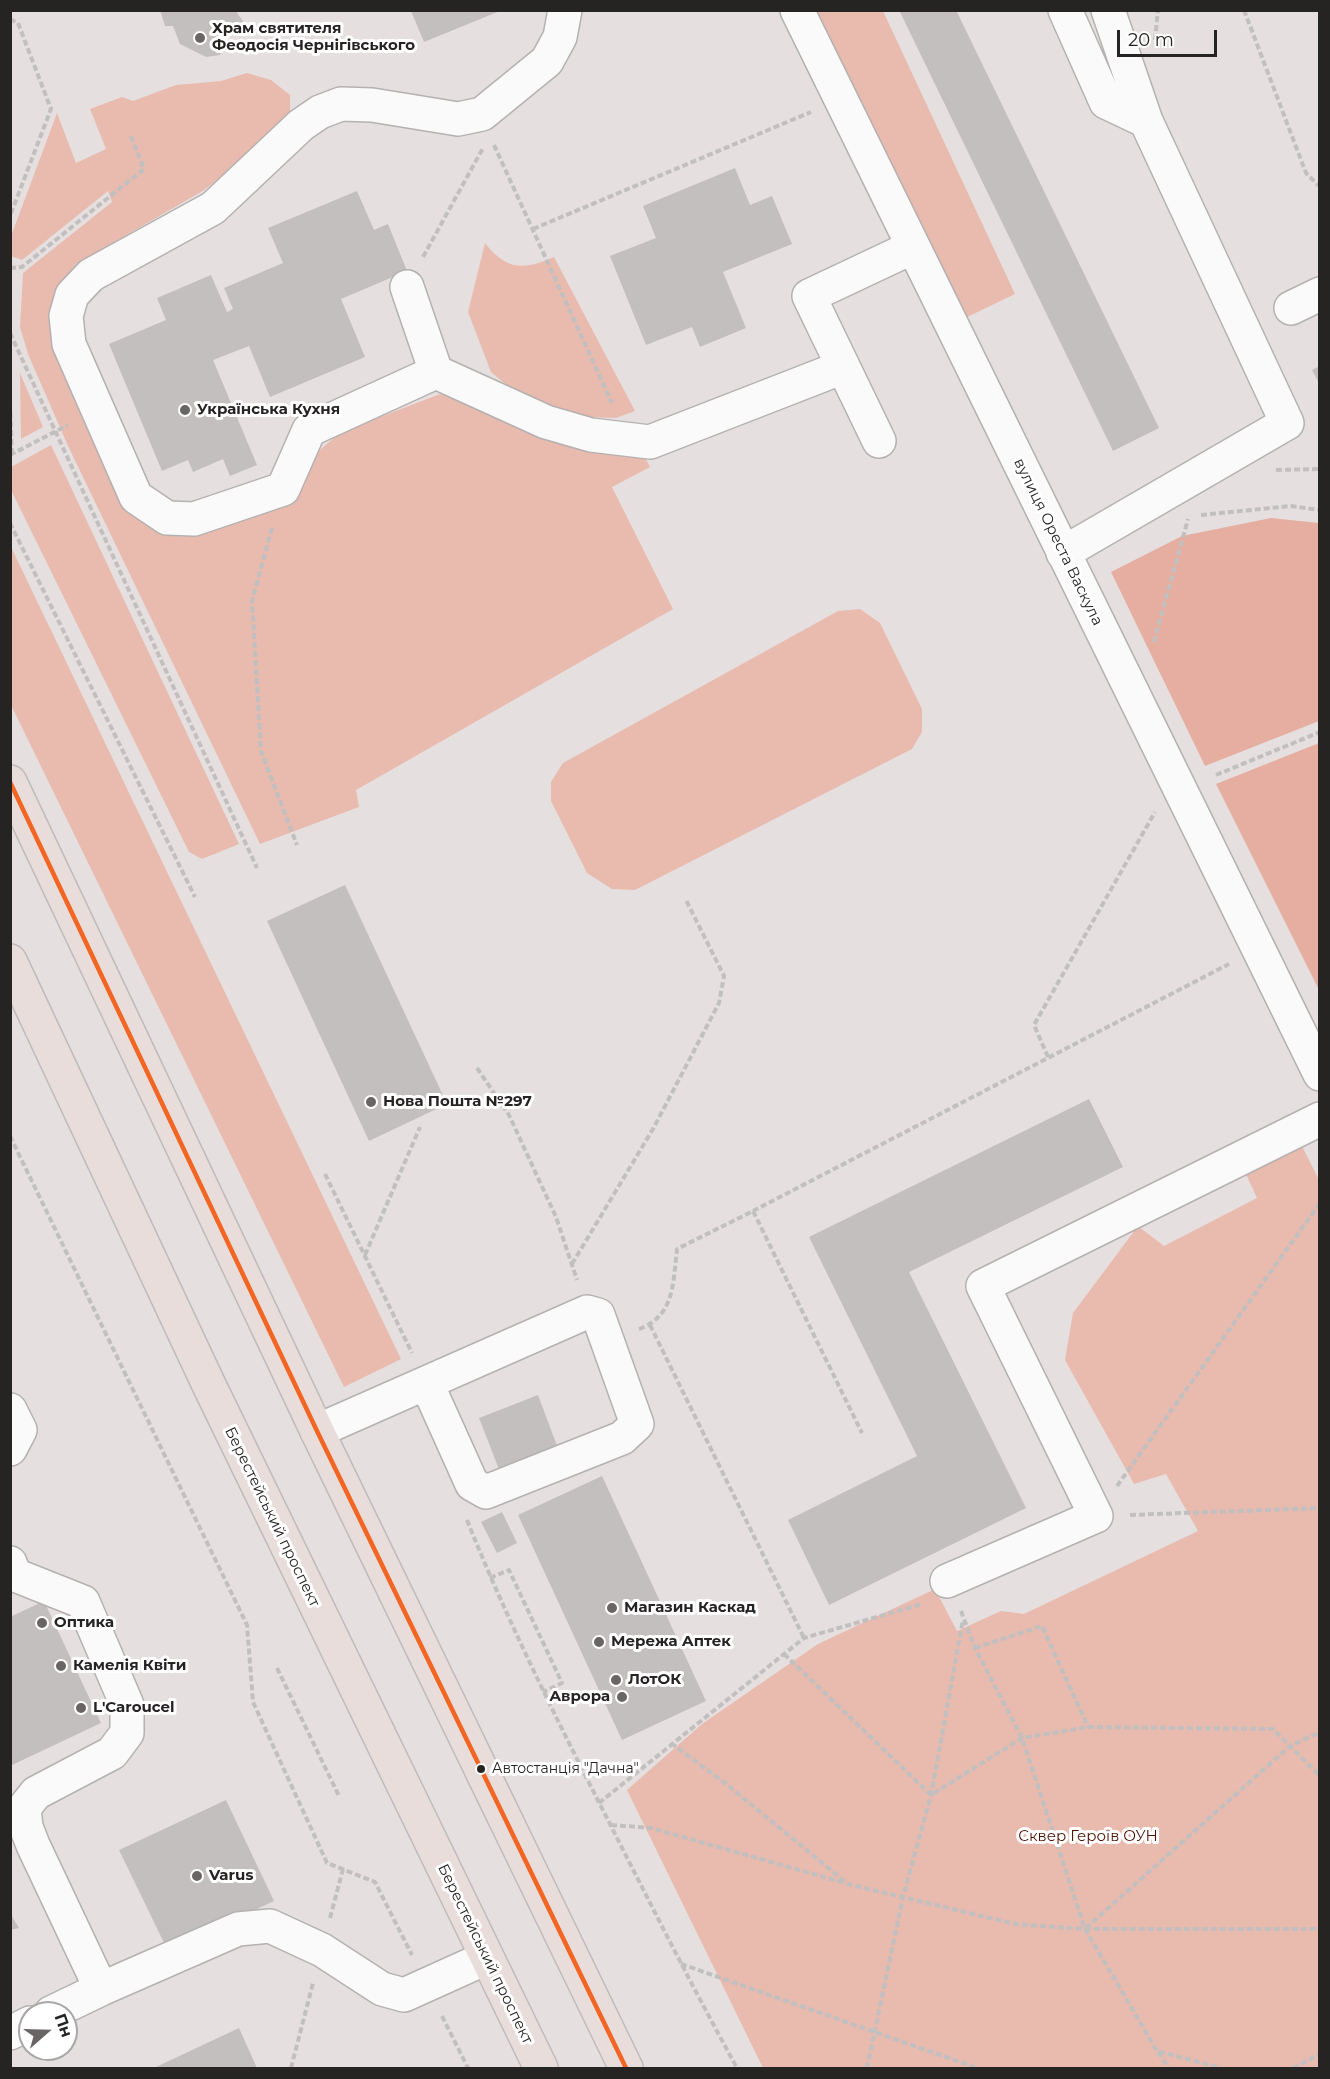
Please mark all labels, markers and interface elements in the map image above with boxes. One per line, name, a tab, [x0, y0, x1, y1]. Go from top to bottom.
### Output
scale bar	[1120, 18, 1220, 56]
place label: Храм святителя Феодосія Чернігівського	[212, 20, 415, 55]
text: 20 m	[1128, 29, 1174, 51]
marker: Храм святителя Феодосія Чернігівського	[193, 31, 207, 45]
place label: Українська Кухня	[197, 401, 340, 419]
marker: Українська Кухня	[178, 403, 192, 417]
street label: вулиця Ореста Васкула	[1010, 455, 1106, 629]
place label: Нова Пошта №297	[383, 1093, 532, 1111]
marker: Нова Пошта №297	[364, 1095, 378, 1109]
street label: Берестейський проспект	[221, 1424, 323, 1610]
place label: Магазин Каскад	[624, 1599, 756, 1617]
marker: Магазин Каскад	[605, 1601, 619, 1615]
place label: Оптика	[54, 1614, 114, 1632]
marker: Оптика	[35, 1616, 49, 1630]
place label: Мережа Аптек	[611, 1633, 731, 1651]
marker: Мережа Аптек	[592, 1635, 606, 1649]
place label: Камелія Квіти	[73, 1657, 186, 1675]
marker: Камелія Квіти	[54, 1659, 68, 1673]
place label: ЛотОК	[628, 1671, 681, 1689]
marker: ЛотОК	[609, 1673, 623, 1687]
place label: Аврора	[549, 1688, 610, 1706]
marker: Аврора	[615, 1690, 629, 1704]
place label: L'Caroucel	[93, 1699, 175, 1717]
marker: L'Caroucel	[74, 1701, 88, 1715]
place label: Автостанція "Дачна"	[492, 1761, 639, 1777]
marker: Автостанція "Дачна"	[475, 1763, 487, 1775]
park label: Сквер Героїв ОУН	[1018, 1828, 1158, 1846]
street label: Берестейський проспект	[434, 1861, 536, 2047]
place label: Varus	[209, 1867, 253, 1885]
marker: Varus	[190, 1869, 204, 1883]
north arrow	[18, 2001, 78, 2061]
text: Пн	[50, 2011, 77, 2040]

